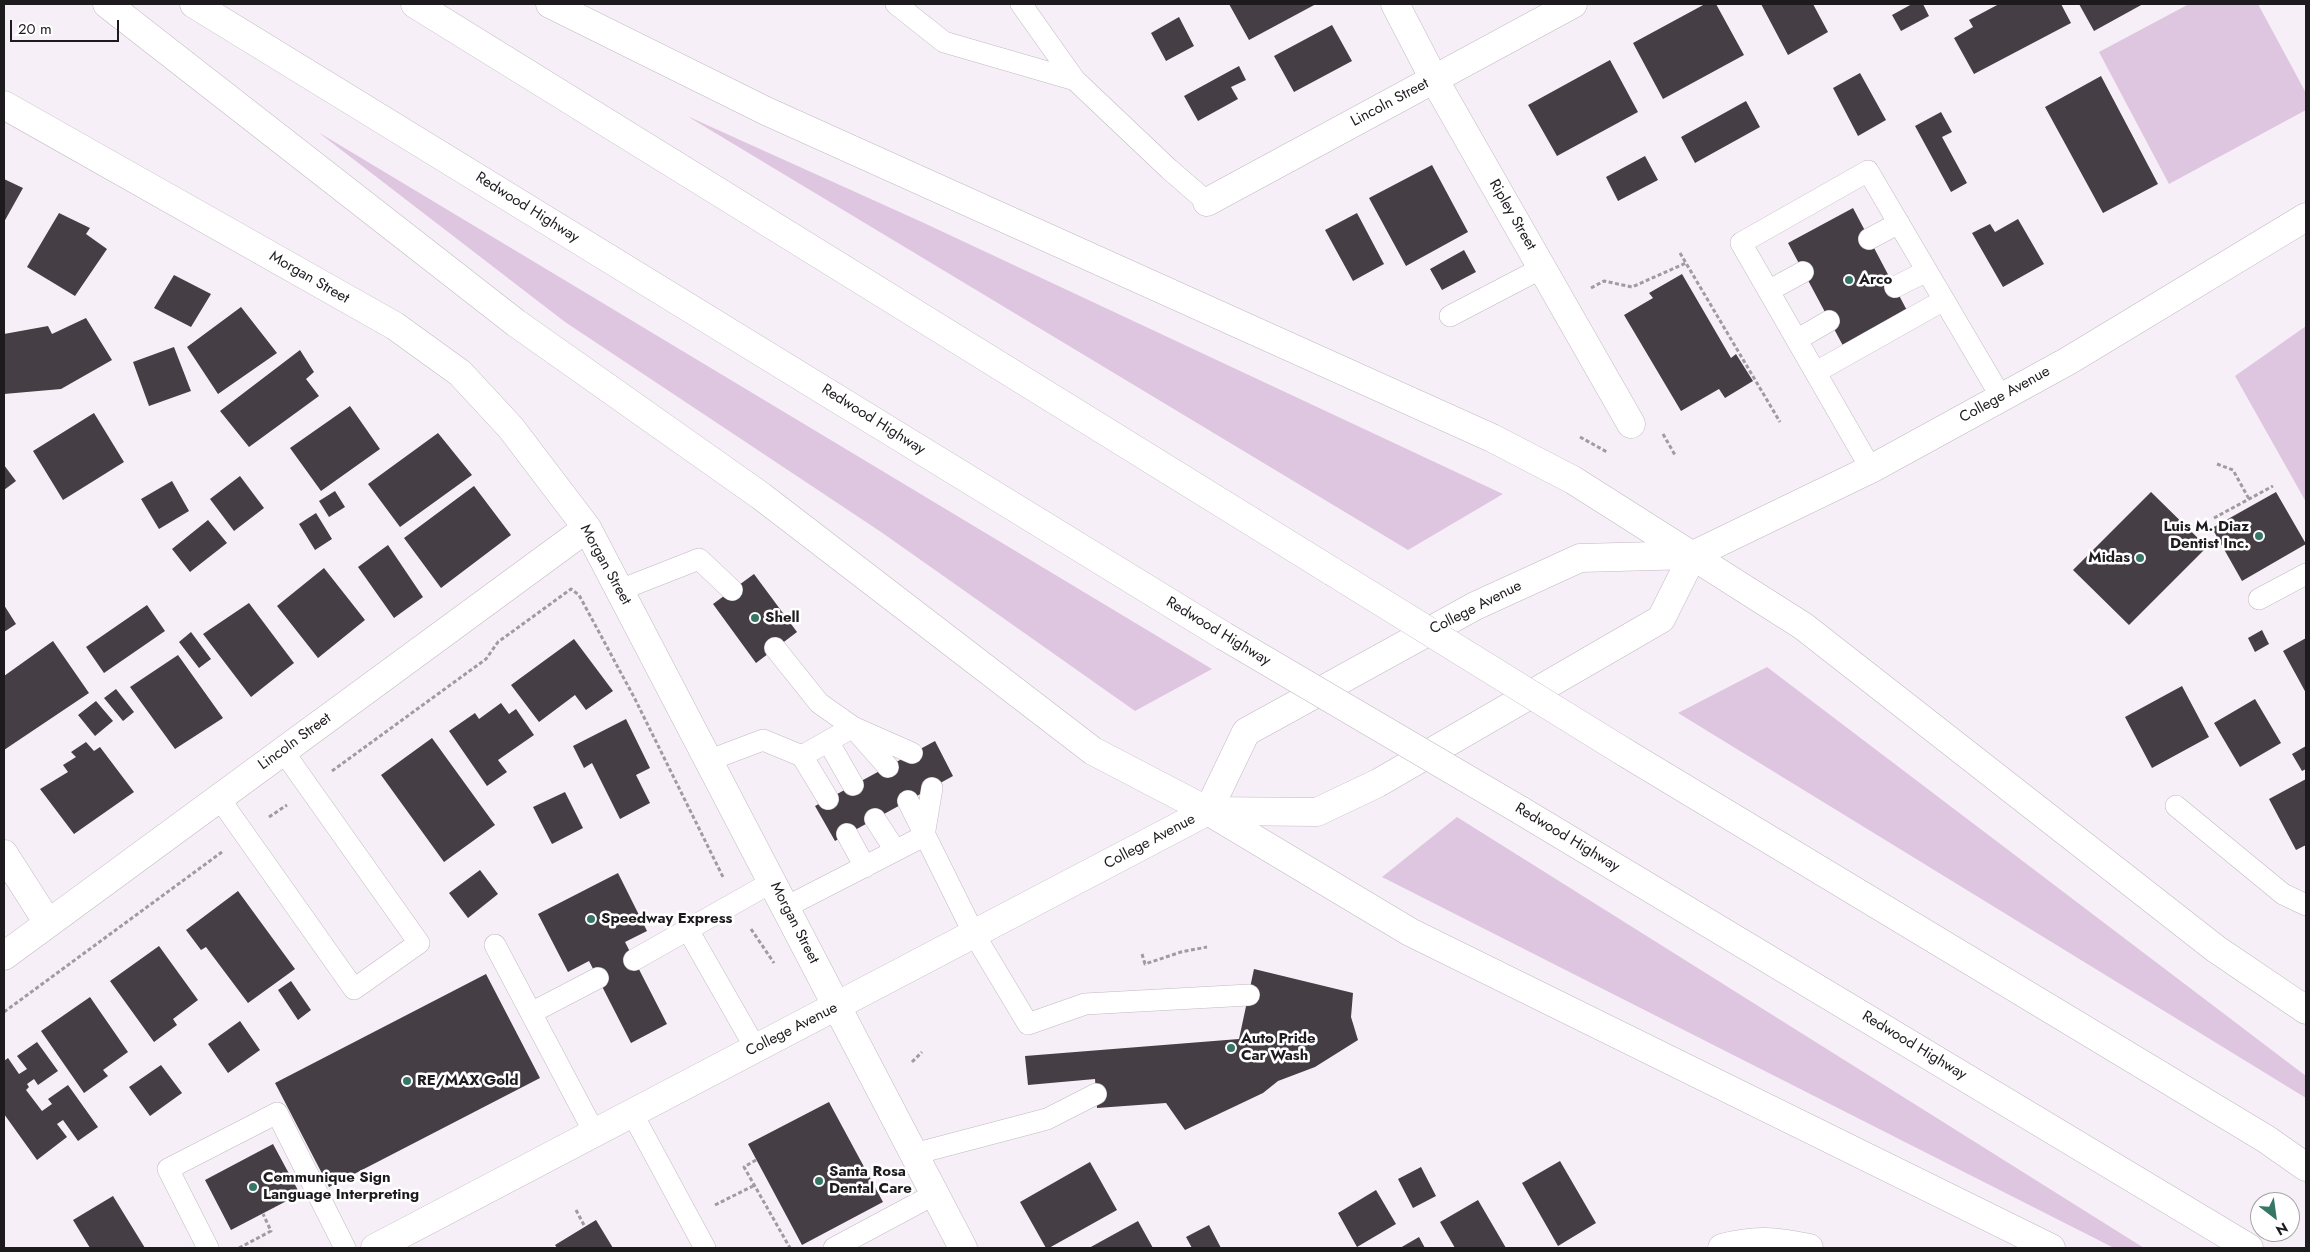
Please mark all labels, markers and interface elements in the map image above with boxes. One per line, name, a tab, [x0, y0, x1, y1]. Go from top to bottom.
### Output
scale bar	[12, 10, 121, 42]
text: 20 m	[18, 18, 52, 40]
street label: Lincoln Street	[1348, 75, 1432, 131]
street label: Redwood Highway	[472, 169, 582, 247]
street label: Ripley Street	[1485, 176, 1539, 254]
street label: Morgan Street	[266, 248, 352, 308]
place label: Arco	[1859, 271, 1892, 289]
marker: Arco	[1843, 274, 1855, 286]
street label: College Avenue	[1957, 363, 2053, 427]
street label: Redwood Highway	[818, 381, 928, 459]
place label: Luis M. Diaz Dentist Inc.	[2164, 518, 2249, 553]
street label: Morgan Street	[576, 522, 634, 608]
marker: Luis M. Diaz Dentist Inc.	[2253, 530, 2265, 542]
place label: Midas	[2088, 549, 2130, 567]
marker: Midas	[2134, 552, 2146, 564]
street label: College Avenue	[1427, 577, 1525, 639]
street label: Redwood Highway	[1162, 594, 1274, 670]
place label: Shell	[765, 609, 800, 627]
marker: Shell	[749, 612, 761, 624]
street label: Lincoln Street	[255, 710, 335, 774]
street label: Redwood Highway	[1511, 800, 1623, 876]
street label: College Avenue	[1101, 810, 1199, 874]
street label: Morgan Street	[766, 879, 822, 967]
place label: Speedway Express	[601, 910, 732, 928]
marker: Speedway Express	[585, 913, 597, 925]
street label: College Avenue	[743, 999, 841, 1061]
street label: Redwood Highway	[1858, 1008, 1970, 1084]
place label: Auto Pride Car Wash	[1241, 1030, 1316, 1065]
marker: Auto Pride Car Wash	[1225, 1042, 1237, 1054]
place label: RE/MAX Gold	[417, 1072, 518, 1090]
marker: RE/MAX Gold	[401, 1075, 413, 1087]
place label: Santa Rosa Dental Care	[829, 1163, 912, 1198]
place label: Communique Sign Language Interpreting	[263, 1169, 419, 1204]
marker: Santa Rosa Dental Care	[813, 1175, 825, 1187]
marker: Communique Sign Language Interpreting	[247, 1181, 259, 1193]
north arrow	[2250, 1192, 2300, 1242]
text: N	[2272, 1218, 2292, 1241]

